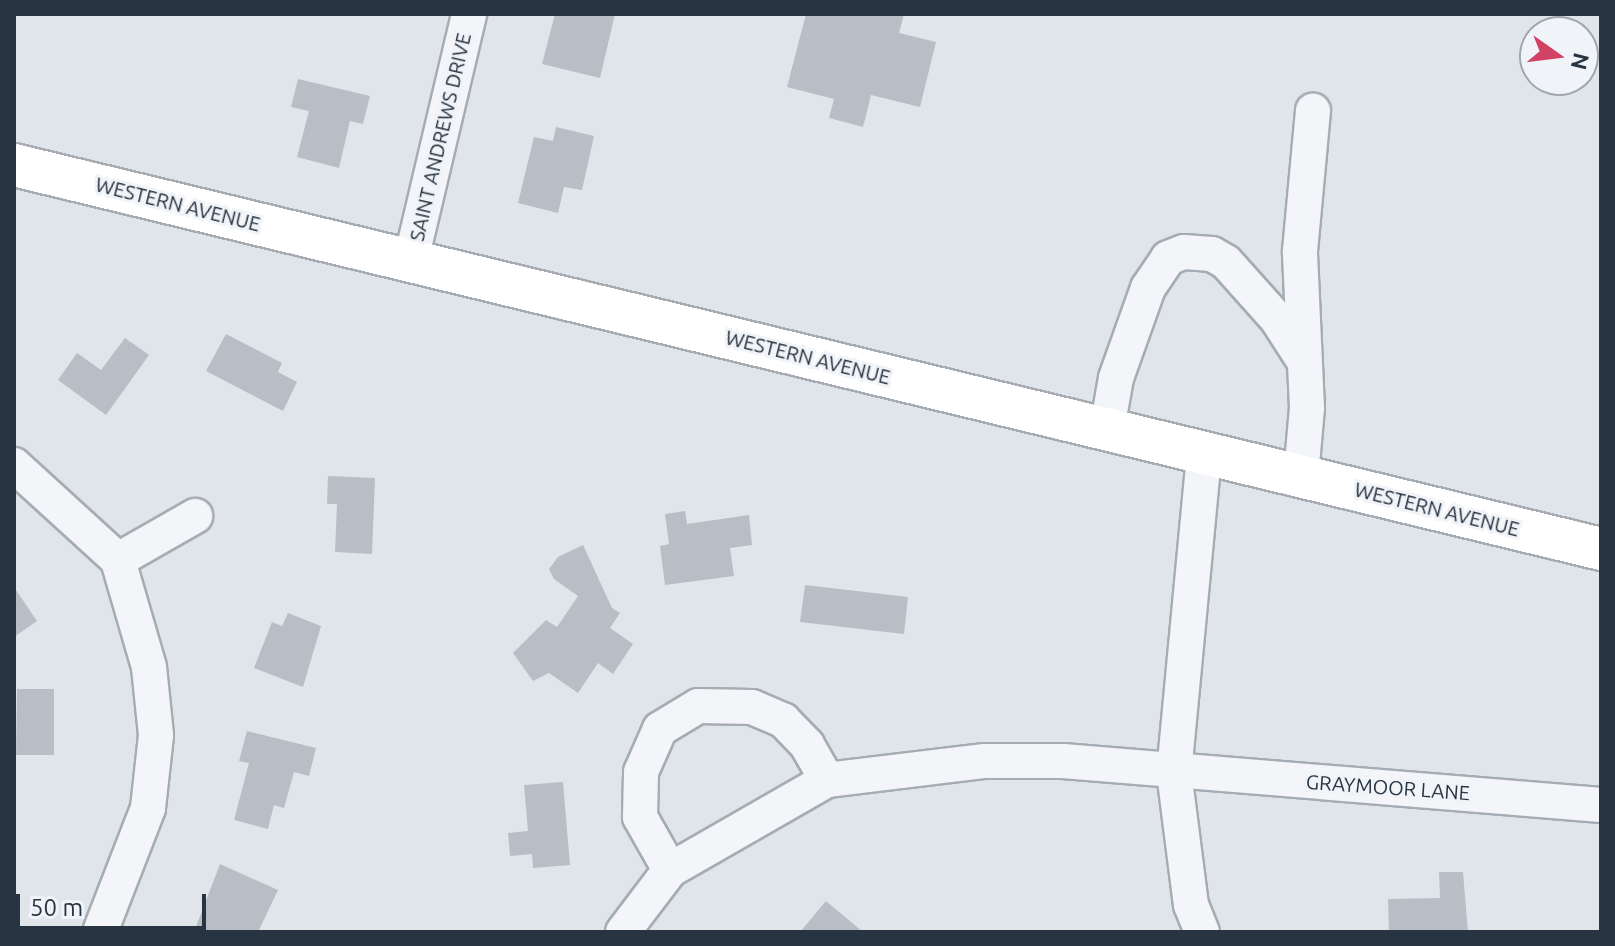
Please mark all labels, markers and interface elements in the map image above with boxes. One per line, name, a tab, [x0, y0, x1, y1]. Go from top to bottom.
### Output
north arrow	[1519, 16, 1599, 96]
street label: SAINT ANDREWS DRIVE	[404, 31, 476, 243]
text: N	[1567, 50, 1595, 72]
street label: WESTERN AVENUE	[93, 172, 263, 236]
street label: WESTERN AVENUE	[723, 325, 893, 389]
street label: WESTERN AVENUE	[1352, 477, 1522, 541]
street label: GRAYMOOR LANE	[1305, 769, 1471, 805]
scale bar	[20, 878, 210, 928]
text: 50 m	[30, 894, 83, 921]

